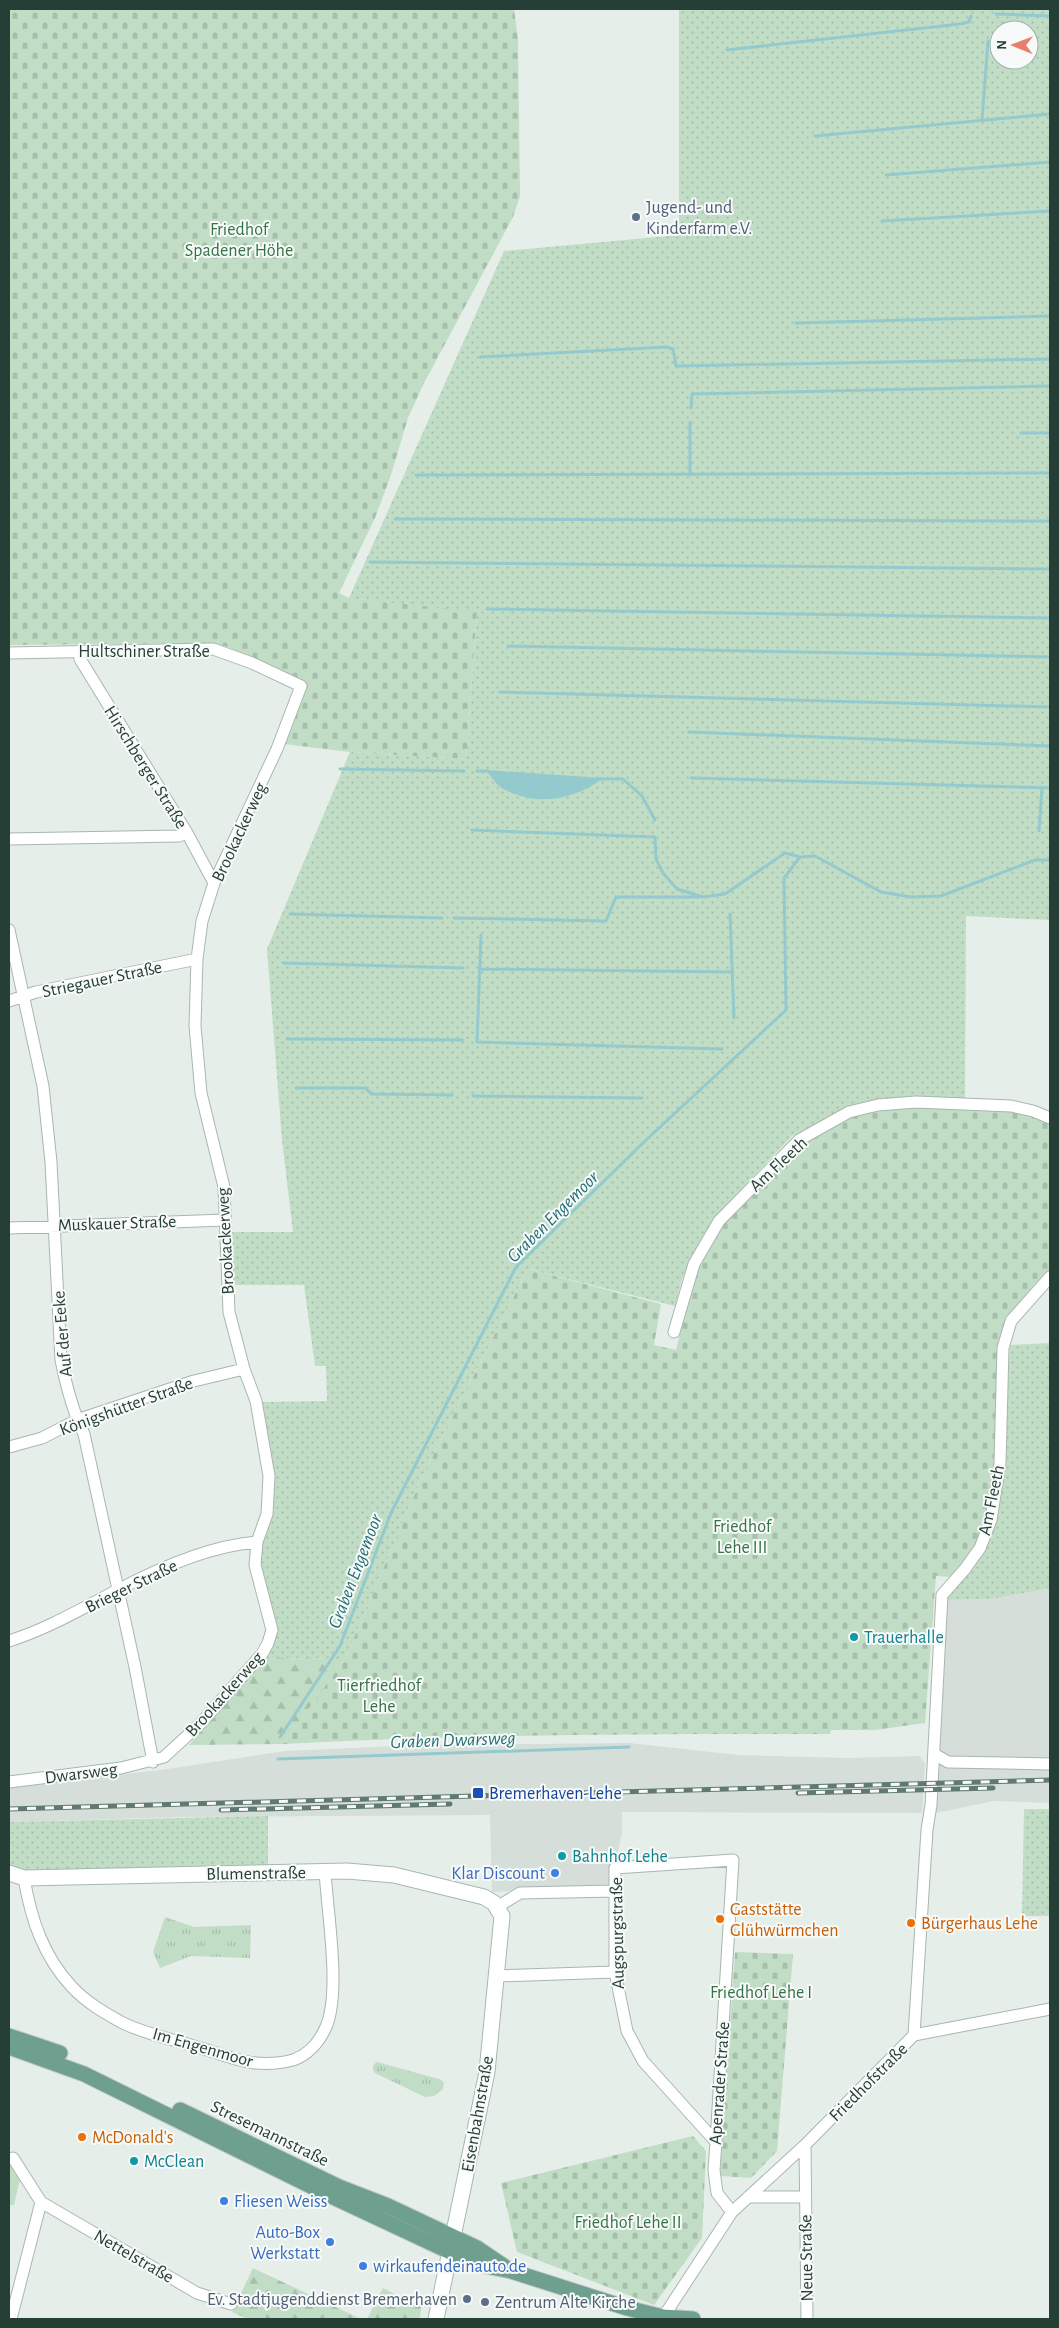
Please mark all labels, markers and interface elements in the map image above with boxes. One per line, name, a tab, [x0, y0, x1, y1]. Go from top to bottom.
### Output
north arrow	[989, 20, 1039, 70]
text: N	[995, 40, 1009, 50]
place label: Jugend- und Kinderfarm e.V.	[646, 199, 752, 238]
marker: Jugend- und Kinderfarm e.V.	[630, 211, 642, 223]
park label: Friedhof Spadener Höhe	[185, 221, 293, 260]
street label: Hultschiner Straße	[78, 643, 210, 661]
street label: Hirschberger Straße	[100, 703, 190, 832]
street label: Brookackerweg	[209, 780, 271, 885]
street label: Striegauer Straße	[41, 958, 164, 1001]
street label: Am Fleeth	[746, 1134, 811, 1196]
water label: Graben Engemoor	[504, 1167, 603, 1266]
street label: Brookackerweg	[214, 1187, 238, 1295]
street label: Muskauer Straße	[57, 1213, 177, 1235]
street label: Auf der Eeke	[50, 1290, 76, 1378]
street label: Königshütter Straße	[57, 1374, 195, 1439]
street label: Am Fleeth	[976, 1463, 1008, 1537]
water label: Graben Engemoor	[325, 1511, 386, 1631]
park label: Friedhof Lehe III	[713, 1518, 773, 1557]
street label: Brieger Straße	[83, 1557, 180, 1617]
place label: Trauerhalle	[864, 1629, 944, 1647]
marker: Trauerhalle	[848, 1631, 860, 1643]
street label: Brookackerweg	[182, 1649, 267, 1740]
park label: Tierfriedhof Lehe	[337, 1677, 422, 1716]
water label: Graben Dwarsweg	[390, 1729, 516, 1752]
street label: Dwarsweg	[44, 1761, 119, 1787]
place label: Bremerhaven-Lehe	[489, 1785, 622, 1803]
marker: Bremerhaven-Lehe	[471, 1786, 485, 1800]
place label: Bahnhof Lehe	[572, 1848, 668, 1866]
marker: Bahnhof Lehe	[556, 1850, 568, 1862]
street label: Blumenstraße	[206, 1864, 306, 1884]
place label: Klar Discount	[451, 1865, 545, 1883]
marker: Klar Discount	[549, 1867, 561, 1879]
street label: Augspurgstraße	[608, 1877, 628, 1989]
place label: Gaststätte Glühwürmchen	[730, 1901, 839, 1940]
marker: Gaststätte Glühwürmchen	[714, 1913, 726, 1925]
place label: Bürgerhaus Lehe	[921, 1915, 1038, 1933]
marker: Bürgerhaus Lehe	[905, 1917, 917, 1929]
park label: Friedhof Lehe I	[710, 1984, 812, 2002]
street label: Apenrader Straße	[707, 2021, 733, 2145]
street label: Im Engenmoor	[150, 2025, 255, 2071]
street label: Friedhofstraße	[826, 2040, 911, 2125]
street label: Eisenbahnstraße	[459, 2055, 497, 2174]
street label: Stresemannstraße	[208, 2098, 331, 2170]
place label: McDonald's	[92, 2129, 174, 2147]
marker: McDonald's	[76, 2131, 88, 2143]
place label: McClean	[144, 2153, 204, 2171]
marker: McClean	[128, 2155, 140, 2167]
place label: Fliesen Weiss	[234, 2193, 327, 2211]
marker: Fliesen Weiss	[218, 2195, 230, 2207]
park label: Friedhof Lehe II	[574, 2214, 682, 2232]
street label: Neue Straße	[797, 2214, 817, 2302]
place label: Auto-Box Werkstatt	[250, 2224, 320, 2263]
street label: Nettelstraße	[91, 2227, 176, 2287]
marker: Auto-Box Werkstatt	[324, 2236, 336, 2248]
place label: wirkaufendeinauto.de	[373, 2258, 526, 2276]
marker: wirkaufendeinauto.de	[357, 2260, 369, 2272]
place label: Ev. Stadtjugenddienst Bremerhaven	[207, 2291, 457, 2309]
marker: Ev. Stadtjugenddienst Bremerhaven	[461, 2293, 473, 2305]
place label: Zentrum Alte Kirche	[495, 2294, 636, 2312]
marker: Zentrum Alte Kirche	[479, 2296, 491, 2308]

